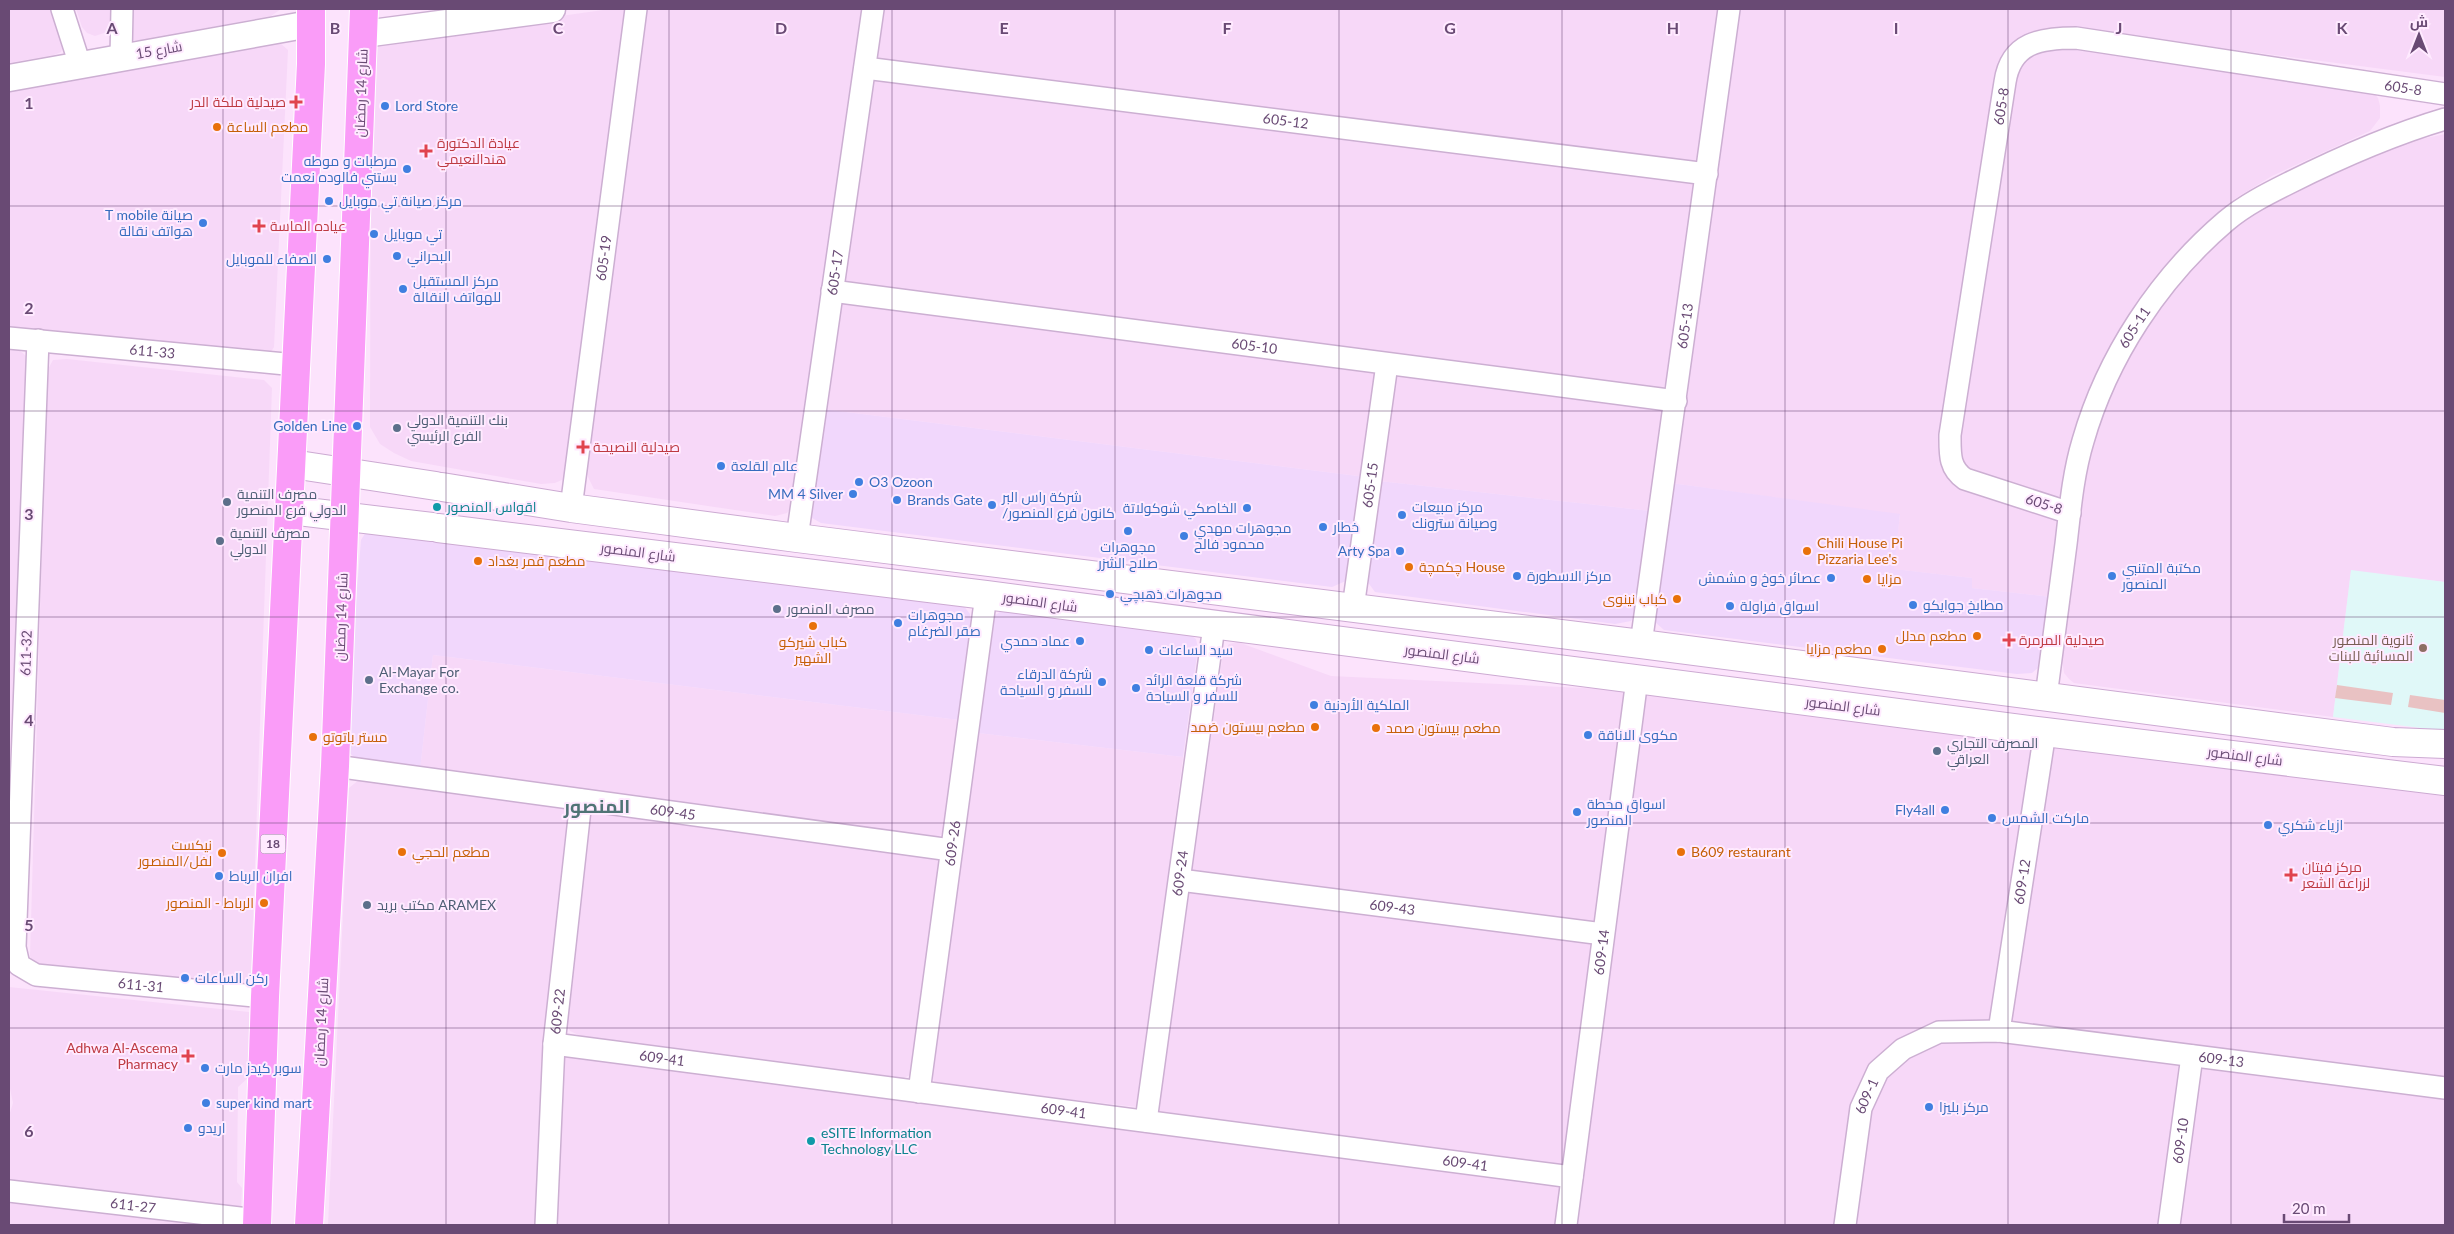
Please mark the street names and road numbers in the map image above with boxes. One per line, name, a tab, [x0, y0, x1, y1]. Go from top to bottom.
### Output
street label: شارع 15	[134, 37, 184, 63]
street label: شارع 14 رمضان	[350, 48, 372, 138]
street label: 605-8	[2383, 76, 2423, 98]
street label: 605-8	[1989, 86, 2012, 126]
street label: 605-12	[1262, 109, 1310, 132]
street label: 605-19	[592, 234, 614, 282]
street label: 605-17	[823, 249, 846, 297]
street label: 605-13	[1673, 302, 1696, 350]
street label: 605-11	[2115, 303, 2154, 351]
street label: 605-10	[1231, 334, 1278, 357]
street label: 611-33	[129, 340, 176, 362]
street label: 605-15	[1358, 461, 1381, 509]
street label: 605-8	[2024, 490, 2065, 517]
street label: شارع المنصور	[598, 538, 677, 566]
street label: شارع 14 رمضان	[330, 572, 352, 662]
street label: شارع المنصور	[1000, 588, 1079, 616]
street label: 611-32	[16, 630, 35, 676]
street label: شارع المنصور	[1402, 640, 1481, 668]
street label: شارع المنصور	[1803, 692, 1882, 720]
street label: شارع المنصور	[2205, 742, 2284, 770]
street label: 609-45	[649, 800, 697, 823]
street label: 609-26	[941, 819, 964, 867]
road number: 18	[260, 834, 286, 854]
street label: 609-24	[1168, 849, 1191, 897]
street label: 609-12	[2010, 858, 2033, 906]
street label: 609-43	[1369, 895, 1416, 918]
street label: 609-14	[1590, 928, 1612, 976]
street label: 611-31	[117, 974, 165, 995]
street label: شارع 14 رمضان	[310, 977, 332, 1067]
street label: 609-22	[546, 988, 568, 1035]
street label: 609-41	[638, 1046, 686, 1069]
street label: 609-13	[2198, 1048, 2245, 1070]
street label: 609-1	[1851, 1075, 1882, 1115]
street label: 609-41	[1040, 1099, 1088, 1121]
street label: 609-10	[2168, 1117, 2191, 1165]
street label: 609-41	[1441, 1151, 1489, 1174]
street label: 611-27	[109, 1194, 157, 1216]

